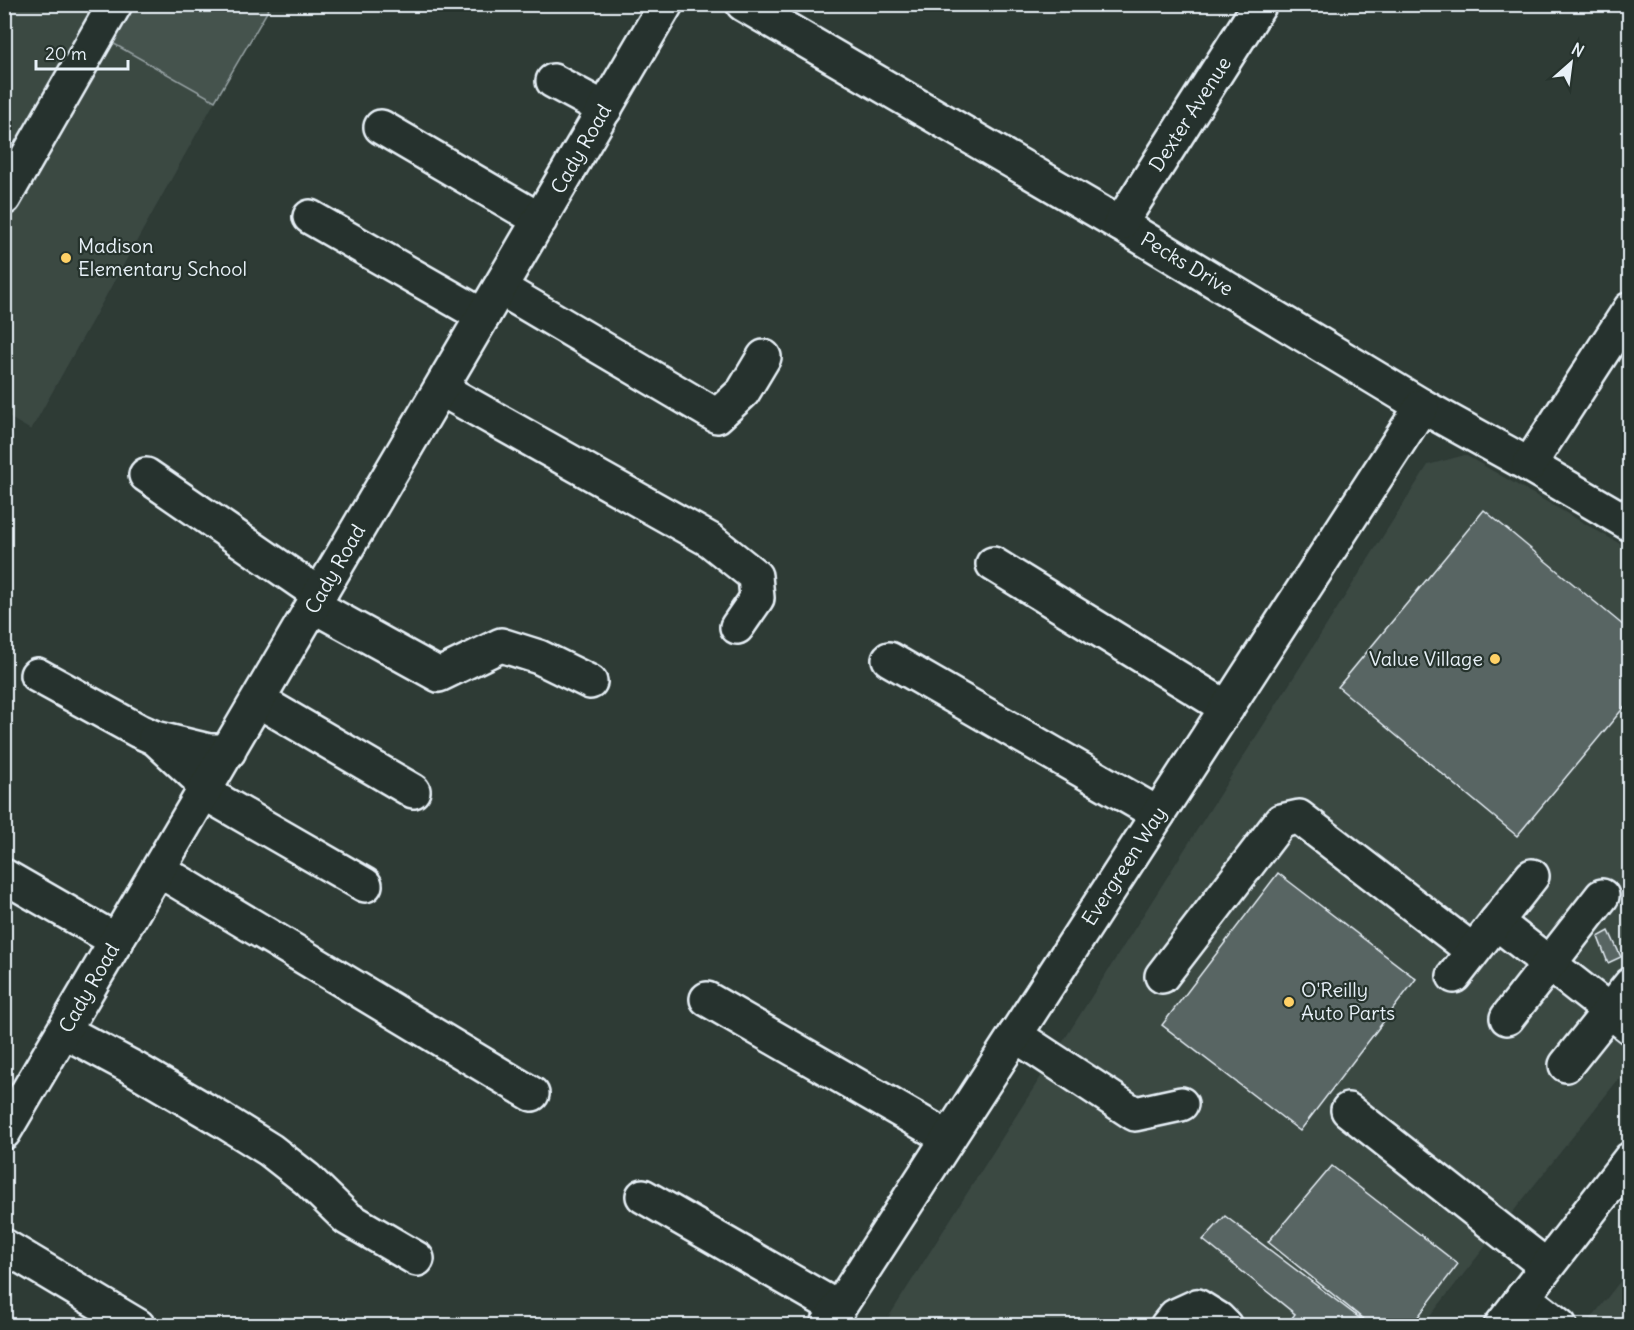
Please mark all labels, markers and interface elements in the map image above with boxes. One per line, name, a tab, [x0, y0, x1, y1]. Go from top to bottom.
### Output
scale bar	[36, 33, 128, 71]
north arrow	[1541, 33, 1601, 93]
text: N	[1568, 38, 1588, 61]
text: 20 m	[45, 42, 87, 65]
street label: Dexter Avenue	[1143, 52, 1236, 176]
street label: Cady Road	[545, 99, 616, 198]
street label: Pecks Drive	[1136, 226, 1238, 301]
place label: Madison Elementary School	[78, 233, 247, 281]
marker: Madison Elementary School	[59, 251, 73, 265]
street label: Cady Road	[299, 519, 370, 618]
place label: Value Village	[1369, 646, 1483, 671]
marker: Value Village	[1488, 652, 1502, 666]
street label: Evergreen Way	[1076, 802, 1171, 930]
street label: Cady Road	[53, 938, 124, 1037]
place label: O'Reilly Auto Parts	[1301, 977, 1395, 1025]
marker: O'Reilly Auto Parts	[1282, 995, 1296, 1009]

